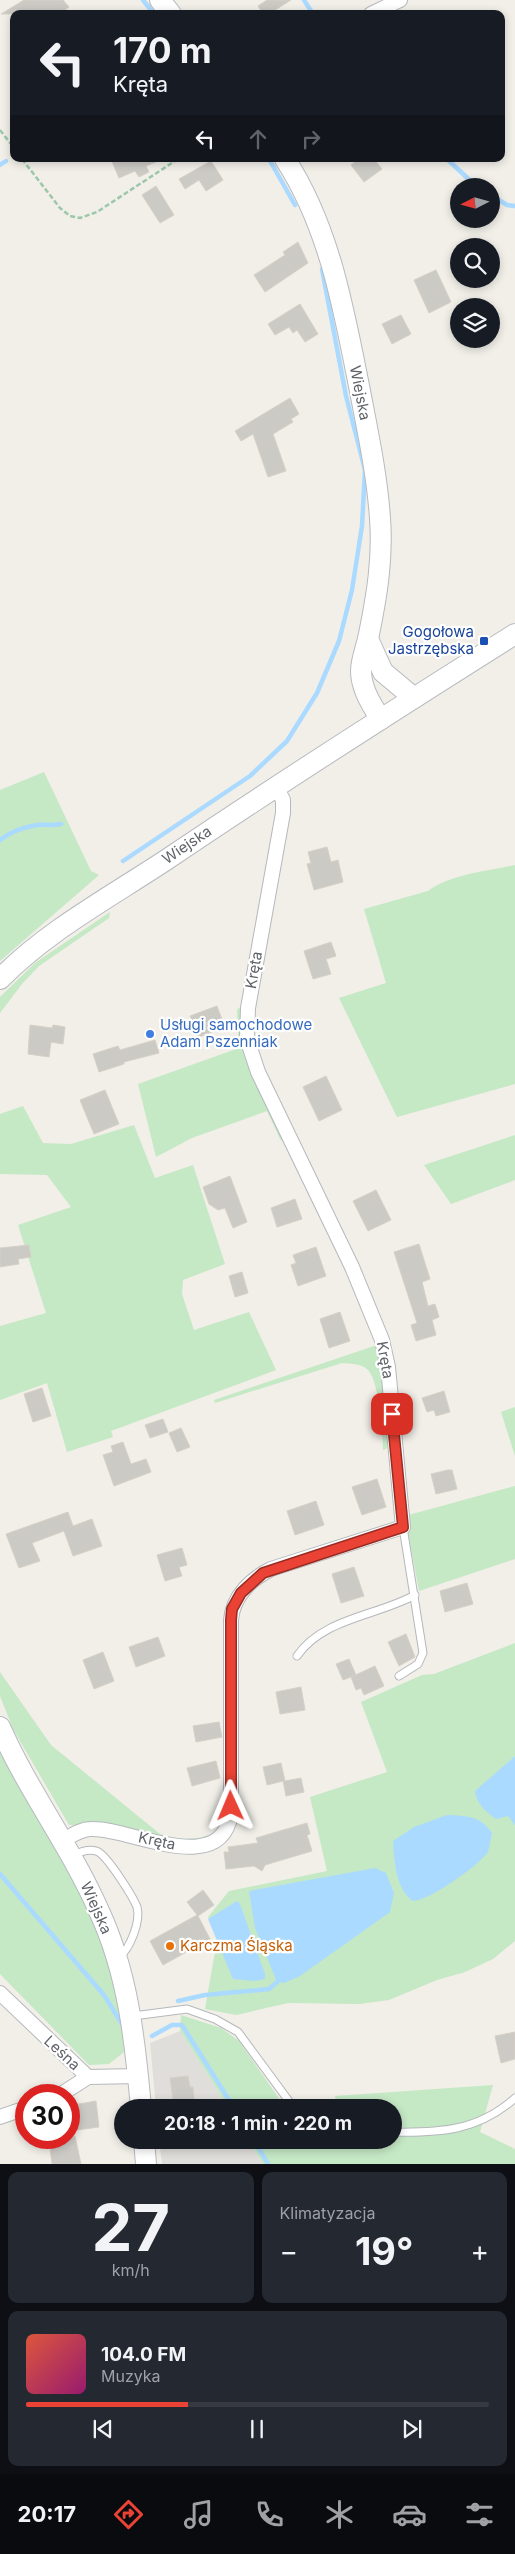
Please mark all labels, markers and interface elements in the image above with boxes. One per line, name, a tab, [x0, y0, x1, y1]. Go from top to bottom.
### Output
text: 170 m	[113, 29, 212, 71]
icon: left	[30, 30, 95, 95]
text: Kręta	[113, 71, 168, 97]
icon: left	[191, 125, 219, 153]
icon: ahead	[244, 125, 272, 153]
icon: right	[297, 125, 325, 153]
north arrow	[450, 178, 500, 228]
map controls	[450, 178, 500, 348]
button: search	[450, 238, 500, 288]
button: layers	[450, 298, 500, 348]
street label: Wiejska	[346, 364, 375, 422]
place label: Gogołowa Jastrzębska	[388, 622, 474, 658]
marker: Gogołowa Jastrzębska	[478, 635, 490, 647]
street label: Wiejska	[158, 821, 215, 868]
street label: Kręta	[241, 950, 266, 990]
place label: Usługi samochodowe Adam Pszenniak	[160, 1015, 312, 1051]
marker: Usługi samochodowe Adam Pszenniak	[144, 1028, 156, 1040]
street label: Kręta	[373, 1340, 398, 1380]
pin	[371, 1393, 413, 1435]
icon: arrive	[378, 1400, 406, 1428]
position arrow	[204, 1779, 256, 1831]
street label: Kręta	[137, 1827, 177, 1854]
street label: Wiejska	[77, 1879, 116, 1937]
place label: Karczma Śląska	[180, 1936, 293, 1955]
marker: Karczma Śląska	[164, 1940, 176, 1952]
street label: Leśna	[40, 2031, 84, 2074]
speed limit sign: 30	[15, 2084, 80, 2149]
text: 20:18 · 1 min · 220 m	[164, 2112, 352, 2135]
text: 27	[91, 2188, 170, 2267]
text: Klimatyzacja	[280, 2203, 375, 2223]
text: 19°	[355, 2228, 414, 2274]
text: −	[280, 2234, 298, 2268]
text: +	[470, 2234, 489, 2268]
text: km/h	[112, 2260, 150, 2280]
text: 104.0 FM	[101, 2343, 186, 2366]
text: Muzyka	[101, 2366, 161, 2386]
icon: previous	[89, 2415, 117, 2443]
icon: pause	[243, 2415, 271, 2443]
icon: next	[398, 2415, 426, 2443]
icon: directions	[111, 2497, 146, 2532]
icon: music	[181, 2497, 216, 2532]
icon: phone	[252, 2497, 287, 2532]
icon: climate	[322, 2497, 357, 2532]
icon: car	[392, 2497, 427, 2532]
icon: filters	[462, 2497, 497, 2532]
text: 20:17	[18, 2501, 76, 2527]

